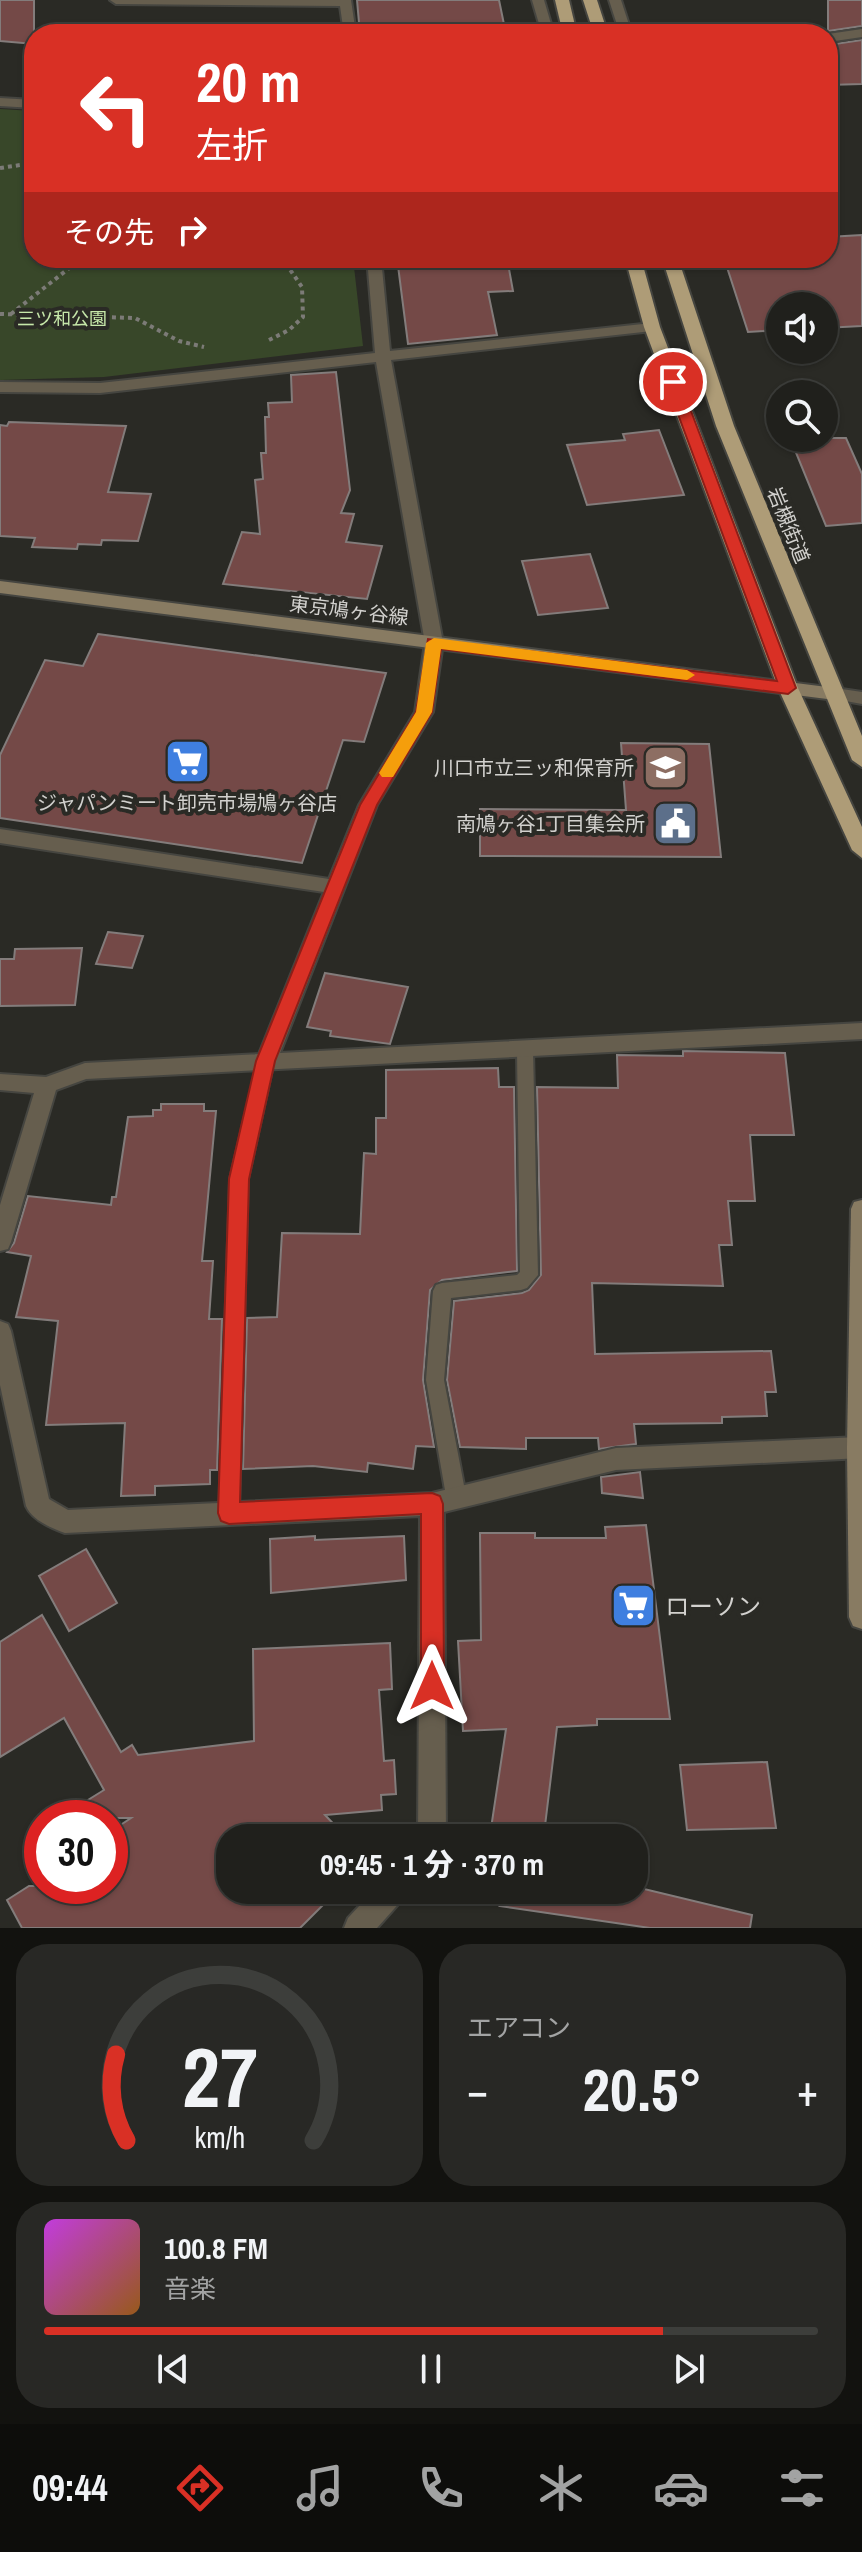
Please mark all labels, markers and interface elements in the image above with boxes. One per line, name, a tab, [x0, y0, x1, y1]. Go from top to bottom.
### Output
text: 20 m	[196, 44, 301, 119]
icon: left	[64, 56, 168, 160]
text: 左折	[196, 121, 268, 169]
icon: right	[170, 208, 214, 252]
text: その先	[64, 212, 154, 252]
map controls	[766, 292, 838, 452]
button: sound	[766, 292, 838, 364]
park label: 三ツ和公園	[17, 306, 107, 331]
pin	[639, 348, 707, 416]
icon: arrive	[651, 360, 695, 404]
button: search	[766, 380, 838, 452]
street label: 岩槻街道	[761, 483, 817, 567]
street label: 東京鳩ヶ谷線	[288, 589, 410, 631]
supermarket icon: ジャパンミート卸売市場鳩ヶ谷店	[163, 738, 211, 786]
school or university icon: 川口市立三ッ和保育所	[641, 743, 689, 791]
place label: 川口市立三ッ和保育所	[434, 754, 634, 781]
place label: ジャパンミート卸売市場鳩ヶ谷店	[37, 789, 337, 816]
public building icon: 南鳩ヶ谷1丁目集会所	[652, 799, 700, 847]
place label: 南鳩ヶ谷1丁目集会所	[456, 810, 645, 837]
supermarket icon: ローソン	[610, 1582, 658, 1630]
place label: ローソン	[665, 1590, 761, 1622]
position arrow	[390, 1644, 474, 1728]
speed limit sign: 30	[24, 1800, 128, 1904]
text: 09:45 · 1 分 · 370 m	[320, 1844, 544, 1884]
text: エアコン	[467, 2010, 571, 2045]
text: 27	[182, 2021, 257, 2133]
text: 20.5°	[583, 2049, 702, 2130]
text: −	[467, 2060, 488, 2120]
text: +	[797, 2060, 818, 2120]
text: km/h	[194, 2118, 245, 2157]
text: 100.8 FM	[164, 2228, 268, 2268]
text: 音楽	[164, 2271, 216, 2306]
icon: previous	[151, 2347, 195, 2391]
icon: pause	[409, 2347, 453, 2391]
icon: next	[667, 2347, 711, 2391]
icon: directions	[172, 2460, 228, 2516]
icon: music	[292, 2460, 348, 2516]
icon: phone	[413, 2460, 469, 2516]
icon: climate	[533, 2460, 589, 2516]
icon: car	[653, 2460, 709, 2516]
icon: filters	[774, 2460, 830, 2516]
text: 09:44	[32, 2464, 108, 2512]

